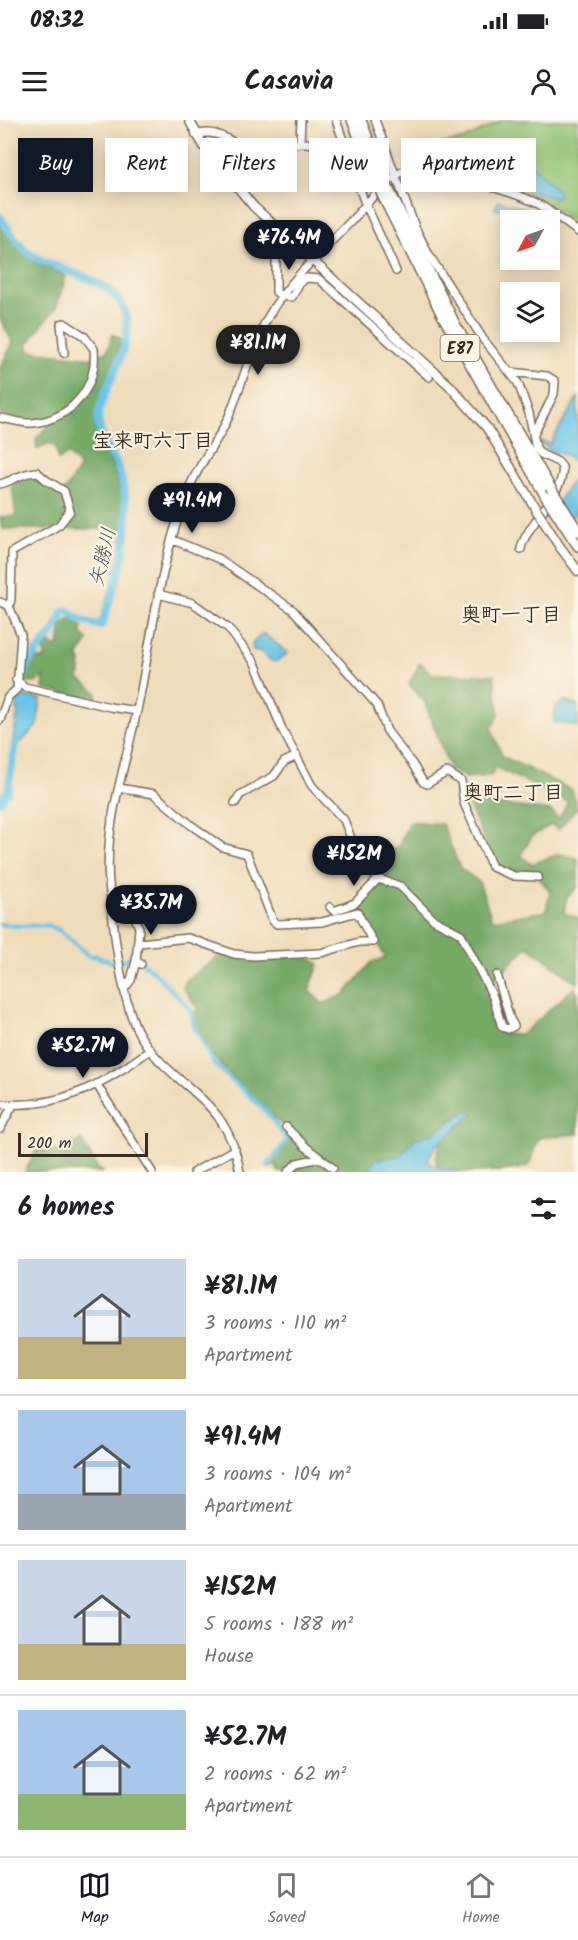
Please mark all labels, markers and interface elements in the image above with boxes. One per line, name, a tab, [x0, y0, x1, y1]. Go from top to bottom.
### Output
text: 08:32	[30, 4, 85, 39]
text: Casavia	[245, 60, 334, 103]
icon: menu	[18, 65, 51, 98]
icon: person	[527, 65, 560, 98]
chip: Buy	[18, 138, 93, 192]
chip: Rent	[105, 138, 188, 192]
chip: Filters	[200, 138, 297, 192]
chip: New	[309, 138, 389, 192]
chip: Apartment	[401, 138, 536, 192]
north arrow	[500, 210, 560, 270]
map controls	[500, 210, 560, 342]
pin: ¥76.4M	[240, 220, 338, 271]
text: ¥76.4M	[257, 223, 321, 255]
button: layers	[500, 282, 560, 342]
pin: ¥81.1M	[209, 325, 307, 376]
text: ¥81.1M	[230, 328, 286, 360]
road number: E87	[440, 335, 480, 361]
district label: 宝来町六丁目	[93, 426, 213, 458]
pin: ¥91.4M	[143, 483, 241, 534]
text: ¥91.4M	[162, 486, 222, 518]
water label: 矢勝川	[82, 525, 126, 590]
district label: 奥町一丁目	[461, 600, 561, 632]
district label: 奥町二丁目	[463, 778, 563, 810]
pin: ¥152M	[312, 836, 396, 887]
text: ¥152M	[326, 839, 382, 871]
pin: ¥35.7M	[102, 885, 200, 936]
text: ¥35.7M	[120, 888, 182, 920]
pin: ¥52.7M	[34, 1028, 132, 1079]
text: ¥52.7M	[51, 1031, 115, 1063]
scale bar	[18, 1130, 148, 1158]
text: 200 m	[27, 1131, 71, 1156]
text: 6 homes	[18, 1187, 115, 1229]
icon: filters	[527, 1192, 560, 1225]
text: ¥81.1M	[204, 1266, 277, 1308]
icon: home	[66, 1283, 138, 1355]
text: 3 rooms · 110 m²	[204, 1308, 346, 1340]
text: Apartment	[204, 1340, 293, 1372]
text: ¥91.4M	[204, 1417, 281, 1459]
icon: home	[66, 1434, 138, 1506]
text: 3 rooms · 104 m²	[204, 1459, 351, 1491]
text: Apartment	[204, 1491, 293, 1523]
text: ¥152M	[204, 1567, 276, 1609]
icon: home	[66, 1584, 138, 1656]
text: 5 rooms · 188 m²	[204, 1609, 353, 1641]
text: House	[204, 1641, 254, 1673]
text: ¥52.7M	[204, 1717, 286, 1759]
icon: home	[66, 1734, 138, 1806]
text: 2 rooms · 62 m²	[204, 1759, 346, 1791]
text: Apartment	[204, 1791, 293, 1823]
tab: Map	[78, 1869, 111, 1930]
tab: Saved	[268, 1869, 306, 1930]
tab: Home	[462, 1869, 500, 1930]

